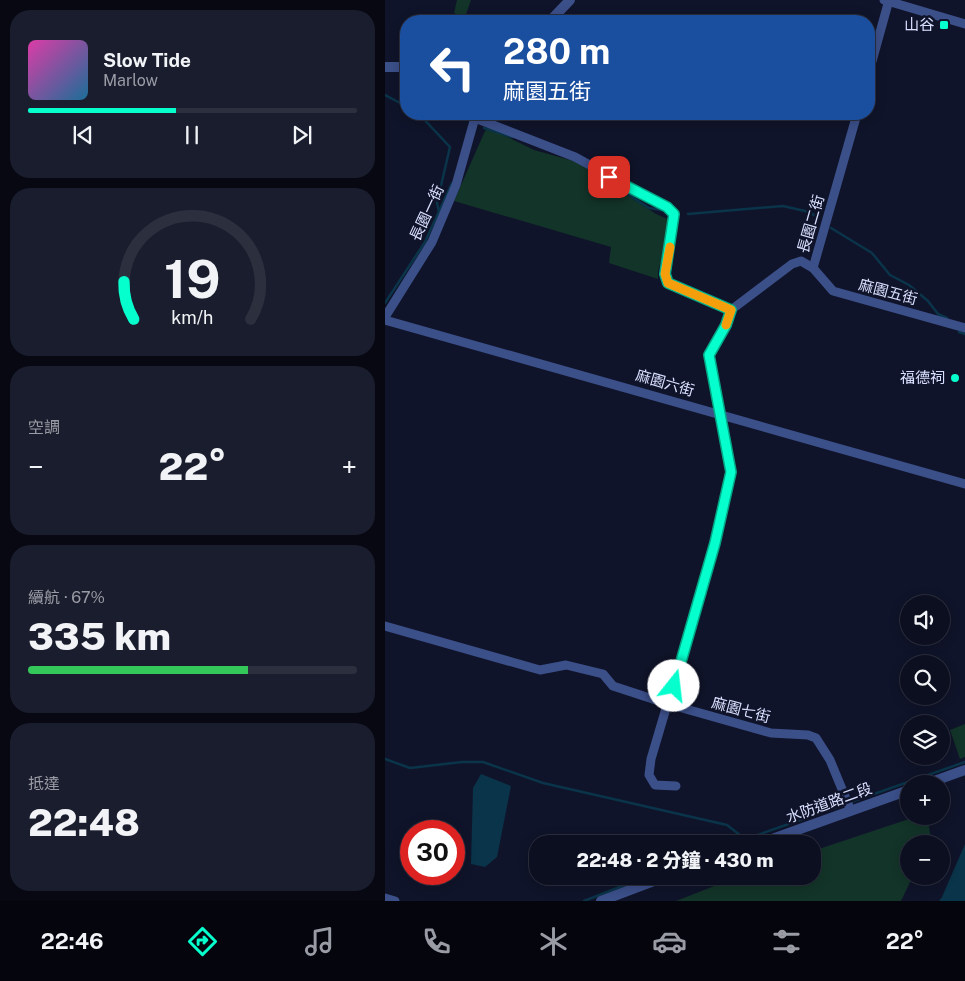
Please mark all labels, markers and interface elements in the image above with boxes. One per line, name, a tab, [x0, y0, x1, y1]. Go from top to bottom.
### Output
place label: 山谷	[904, 16, 934, 33]
marker: 山谷	[938, 19, 950, 31]
text: 280 m	[503, 31, 610, 72]
icon: left	[420, 35, 485, 100]
text: Slow Tide	[103, 49, 191, 71]
text: Marlow	[103, 71, 158, 90]
text: 麻園五街	[503, 78, 591, 104]
icon: previous	[69, 121, 97, 149]
icon: pause	[178, 121, 206, 149]
icon: next	[288, 121, 316, 149]
pin	[588, 156, 630, 198]
icon: arrive	[595, 163, 623, 191]
street label: 長園一街	[406, 182, 447, 244]
street label: 長園二街	[794, 193, 827, 255]
text: 19	[164, 249, 221, 310]
street label: 麻園五街	[857, 276, 919, 307]
text: km/h	[171, 307, 214, 328]
street label: 麻園六街	[634, 366, 696, 399]
place label: 福德祠	[900, 369, 945, 386]
marker: 福德祠	[949, 372, 961, 384]
text: 空調	[28, 418, 60, 437]
text: 22°	[159, 444, 226, 489]
text: −	[28, 450, 44, 483]
text: +	[341, 450, 357, 483]
text: 續航 · 67%	[28, 588, 105, 607]
map controls	[900, 595, 950, 885]
button: sound	[900, 595, 950, 645]
text: 335 km	[28, 614, 171, 659]
button: search	[900, 655, 950, 705]
position arrow	[647, 659, 699, 711]
street label: 麻園七街	[710, 694, 772, 725]
button: layers	[900, 715, 950, 765]
text: 抵達	[28, 774, 60, 793]
button: +	[900, 775, 950, 825]
street label: 水防道路二段	[784, 779, 874, 826]
text: 22:48	[28, 800, 140, 845]
speed limit sign: 30	[400, 820, 465, 885]
button: −	[900, 835, 950, 885]
text: 22:48 · 2 分鐘 · 430 m	[577, 849, 773, 871]
icon: directions	[185, 924, 220, 959]
icon: music	[302, 924, 337, 959]
icon: phone	[419, 924, 454, 959]
icon: climate	[536, 924, 571, 959]
icon: car	[652, 924, 687, 959]
icon: filters	[769, 924, 804, 959]
text: 22:46	[41, 928, 104, 954]
text: 22°	[886, 928, 924, 954]

